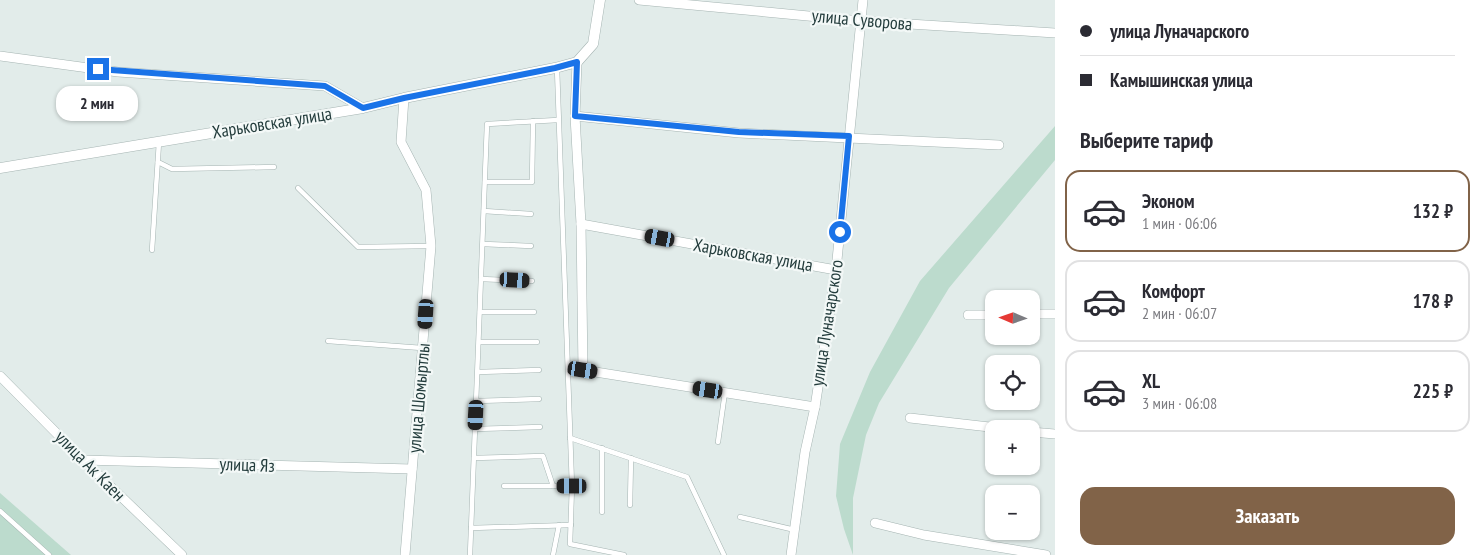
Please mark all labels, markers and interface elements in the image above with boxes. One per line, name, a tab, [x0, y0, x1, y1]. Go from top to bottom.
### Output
street label: улица Суворова	[811, 4, 913, 35]
text: улица Луначарского	[1110, 19, 1249, 43]
route end	[87, 58, 109, 80]
text: Камышинская улица	[1110, 68, 1253, 92]
callout: 2 мин	[57, 86, 139, 122]
text: 2 мин	[80, 93, 114, 113]
street label: Харьковская улица	[210, 102, 333, 143]
text: Выберите тариф	[1080, 126, 1213, 154]
icon: car	[1082, 189, 1127, 234]
text: Эконом	[1142, 189, 1195, 213]
text: 132 ₽	[1413, 199, 1453, 223]
text: 1 мин · 06:06	[1142, 213, 1217, 233]
route start	[829, 221, 851, 243]
car	[643, 228, 676, 248]
street label: Харьковская улица	[692, 233, 815, 276]
street label: улица Луначарского	[805, 258, 848, 388]
car	[499, 272, 530, 288]
icon: car	[1082, 279, 1127, 324]
text: Комфорт	[1142, 279, 1205, 303]
text: 178 ₽	[1413, 289, 1453, 313]
north arrow	[985, 290, 1040, 345]
map controls	[985, 290, 1040, 540]
car	[417, 299, 434, 329]
text: 2 мин · 06:07	[1142, 303, 1217, 323]
street label: улица Шомыртлы	[402, 342, 435, 454]
button: locate	[985, 355, 1040, 410]
car	[567, 360, 598, 380]
icon: car	[1082, 369, 1127, 414]
text: XL	[1142, 369, 1160, 393]
text: 225 ₽	[1413, 379, 1453, 403]
car	[692, 380, 723, 400]
text: 3 мин · 06:08	[1142, 393, 1217, 413]
car	[467, 400, 484, 430]
button: +	[985, 420, 1040, 475]
street label: улица Ак Каен	[50, 425, 131, 506]
street label: улица Яз	[219, 452, 275, 477]
car	[557, 479, 587, 494]
button: −	[985, 485, 1040, 540]
button: Заказать	[1080, 487, 1455, 545]

